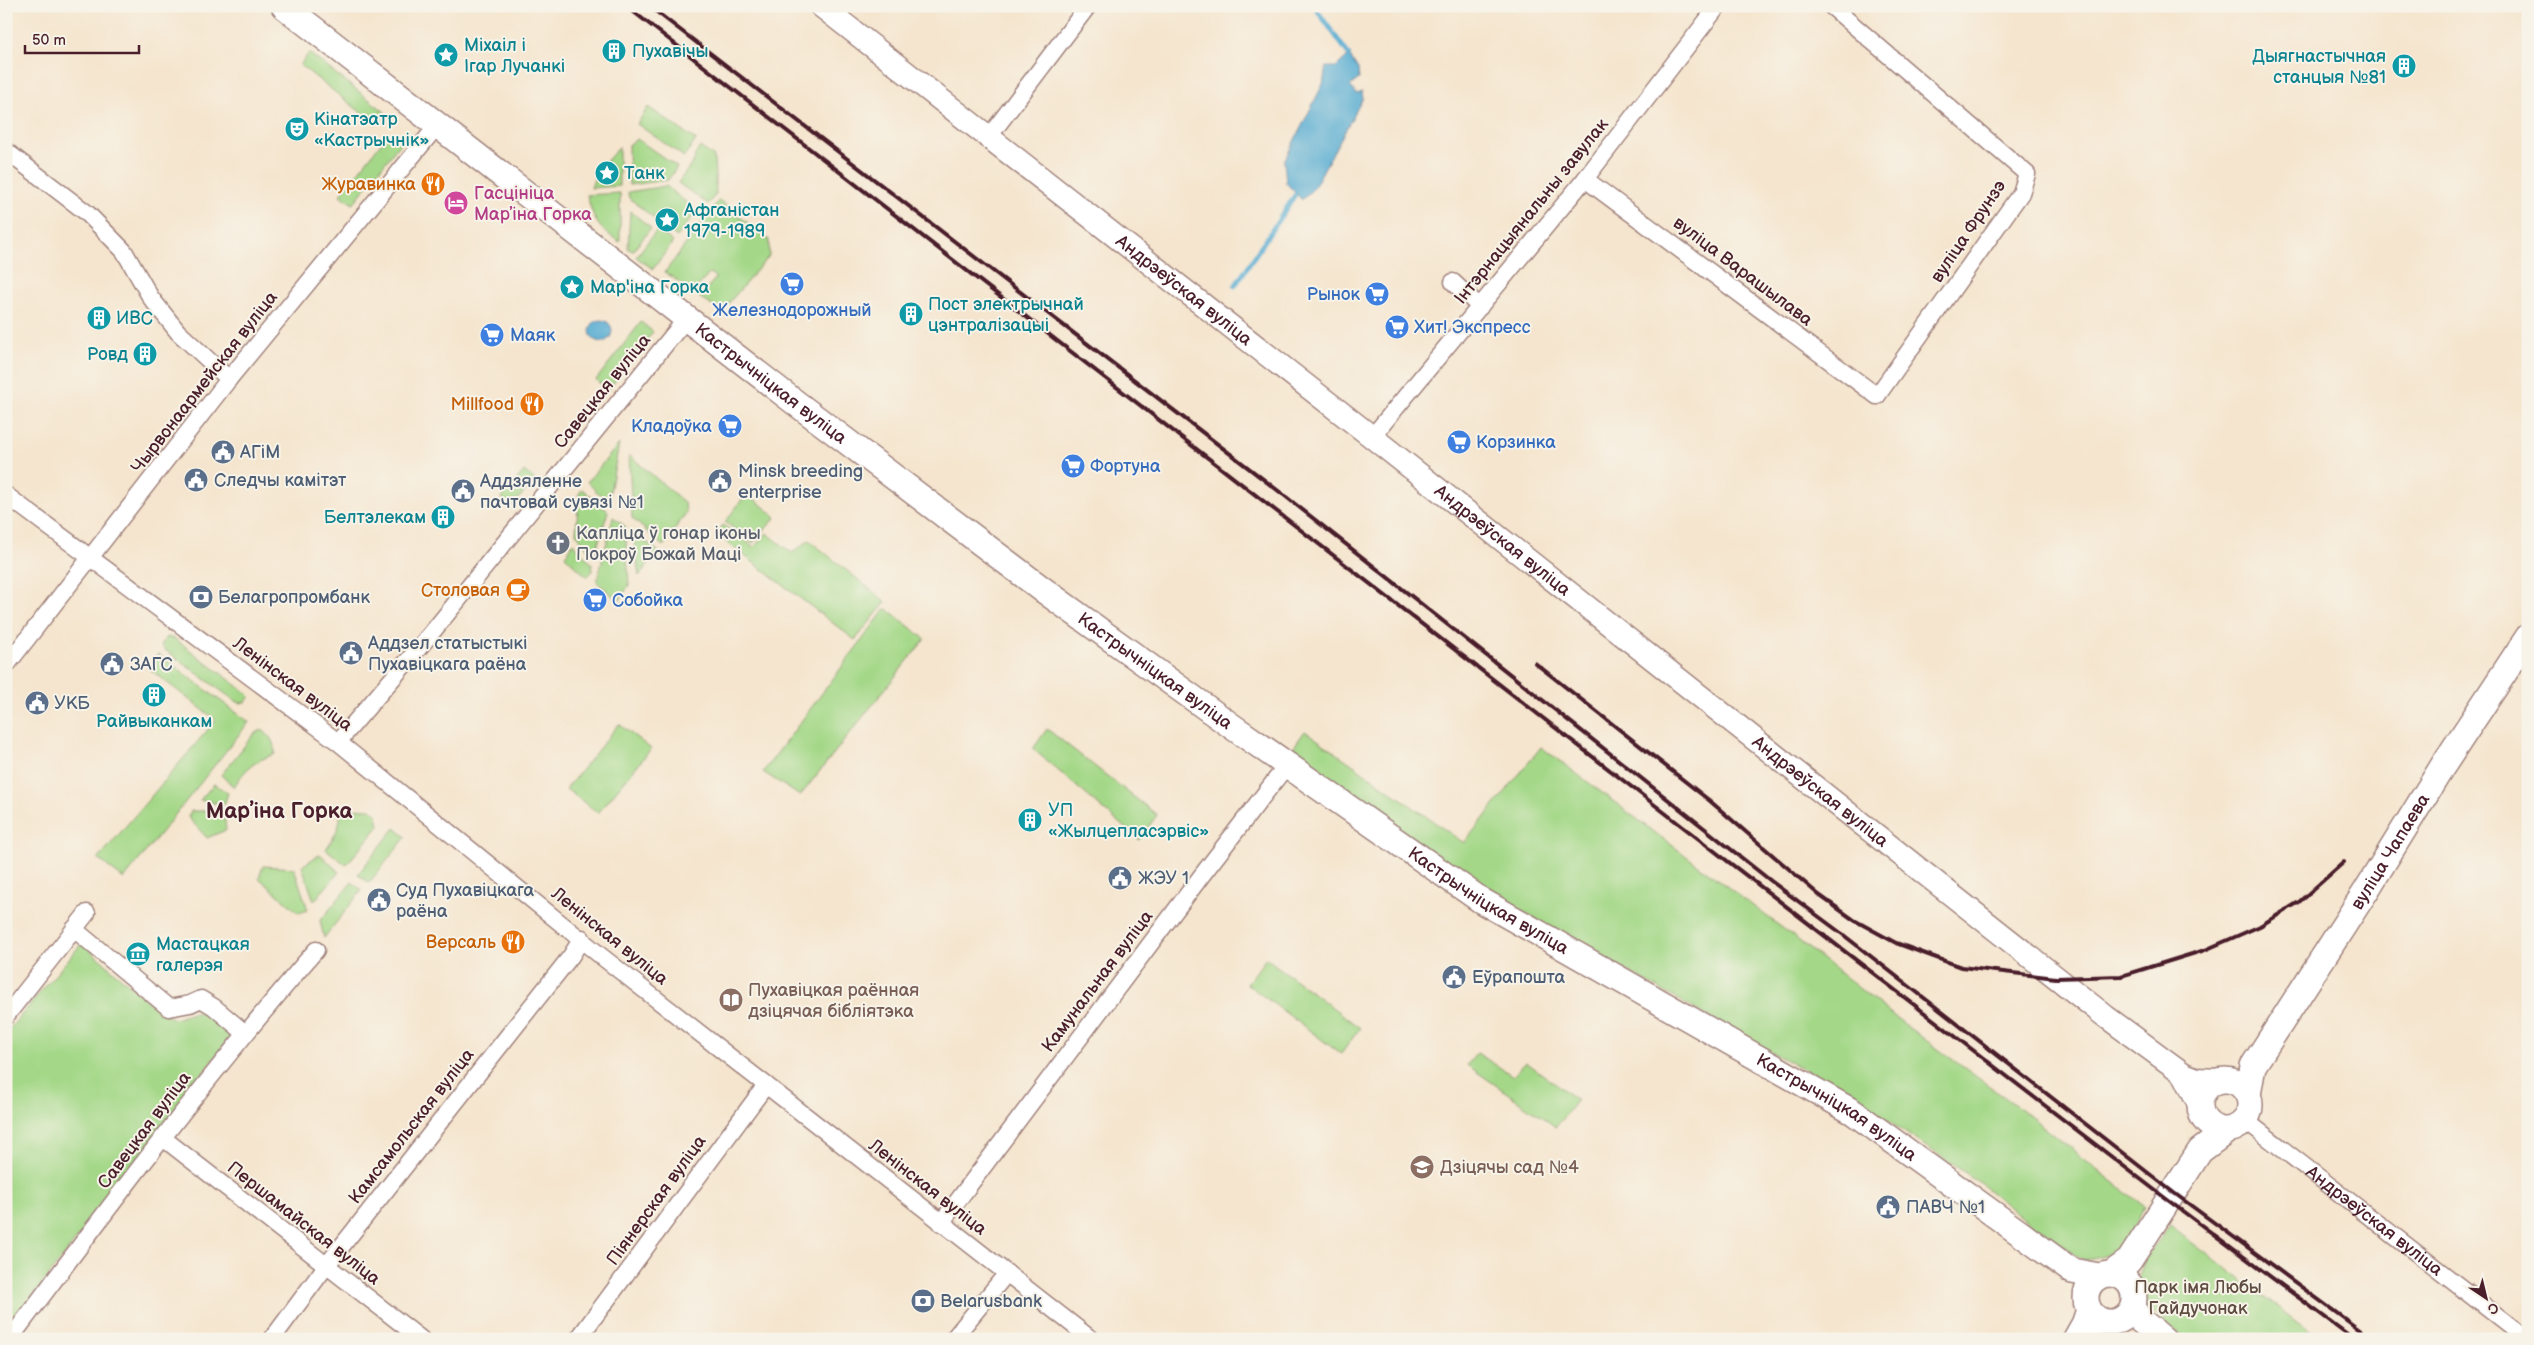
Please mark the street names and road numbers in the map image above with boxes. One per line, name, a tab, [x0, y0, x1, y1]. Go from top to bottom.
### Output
street label: Інтэрнацыянальны завулак	[1450, 114, 1613, 308]
street label: вуліца Фрунзэ	[1926, 176, 2010, 286]
street label: вуліца Варашылава	[1669, 212, 1817, 331]
street label: Андрэеўская вуліца	[1111, 230, 1256, 350]
street label: Чырвонаармейская вуліца	[127, 287, 282, 477]
street label: Кастрычніцкая вуліца	[691, 319, 851, 449]
street label: Савецкая вуліца	[550, 330, 655, 453]
street label: Андрэеўская вуліца	[1429, 480, 1575, 601]
street label: Кастрычніцкая вуліца	[1074, 608, 1237, 734]
street label: Ленінская вуліца	[228, 632, 357, 736]
street label: Андрэеўская вуліца	[1747, 731, 1893, 852]
street label: вуліца Чапаева	[2347, 790, 2434, 914]
street label: Кастрычніцкая вуліца	[1404, 843, 1573, 959]
street label: Ленінская вуліца	[547, 882, 672, 990]
street label: Камунальная вуліца	[1037, 906, 1158, 1056]
street label: Камсамольская вуліца	[344, 1044, 479, 1208]
street label: Кастрычніцкая вуліца	[1753, 1049, 1921, 1166]
street label: Савецкая вуліца	[94, 1067, 195, 1193]
street label: Піянерская вуліца	[602, 1131, 711, 1269]
street label: Ленінская вуліца	[864, 1134, 991, 1240]
street label: Першамайская вуліца	[223, 1157, 385, 1290]
street label: Андрэеўская вуліца	[2301, 1161, 2447, 1281]

